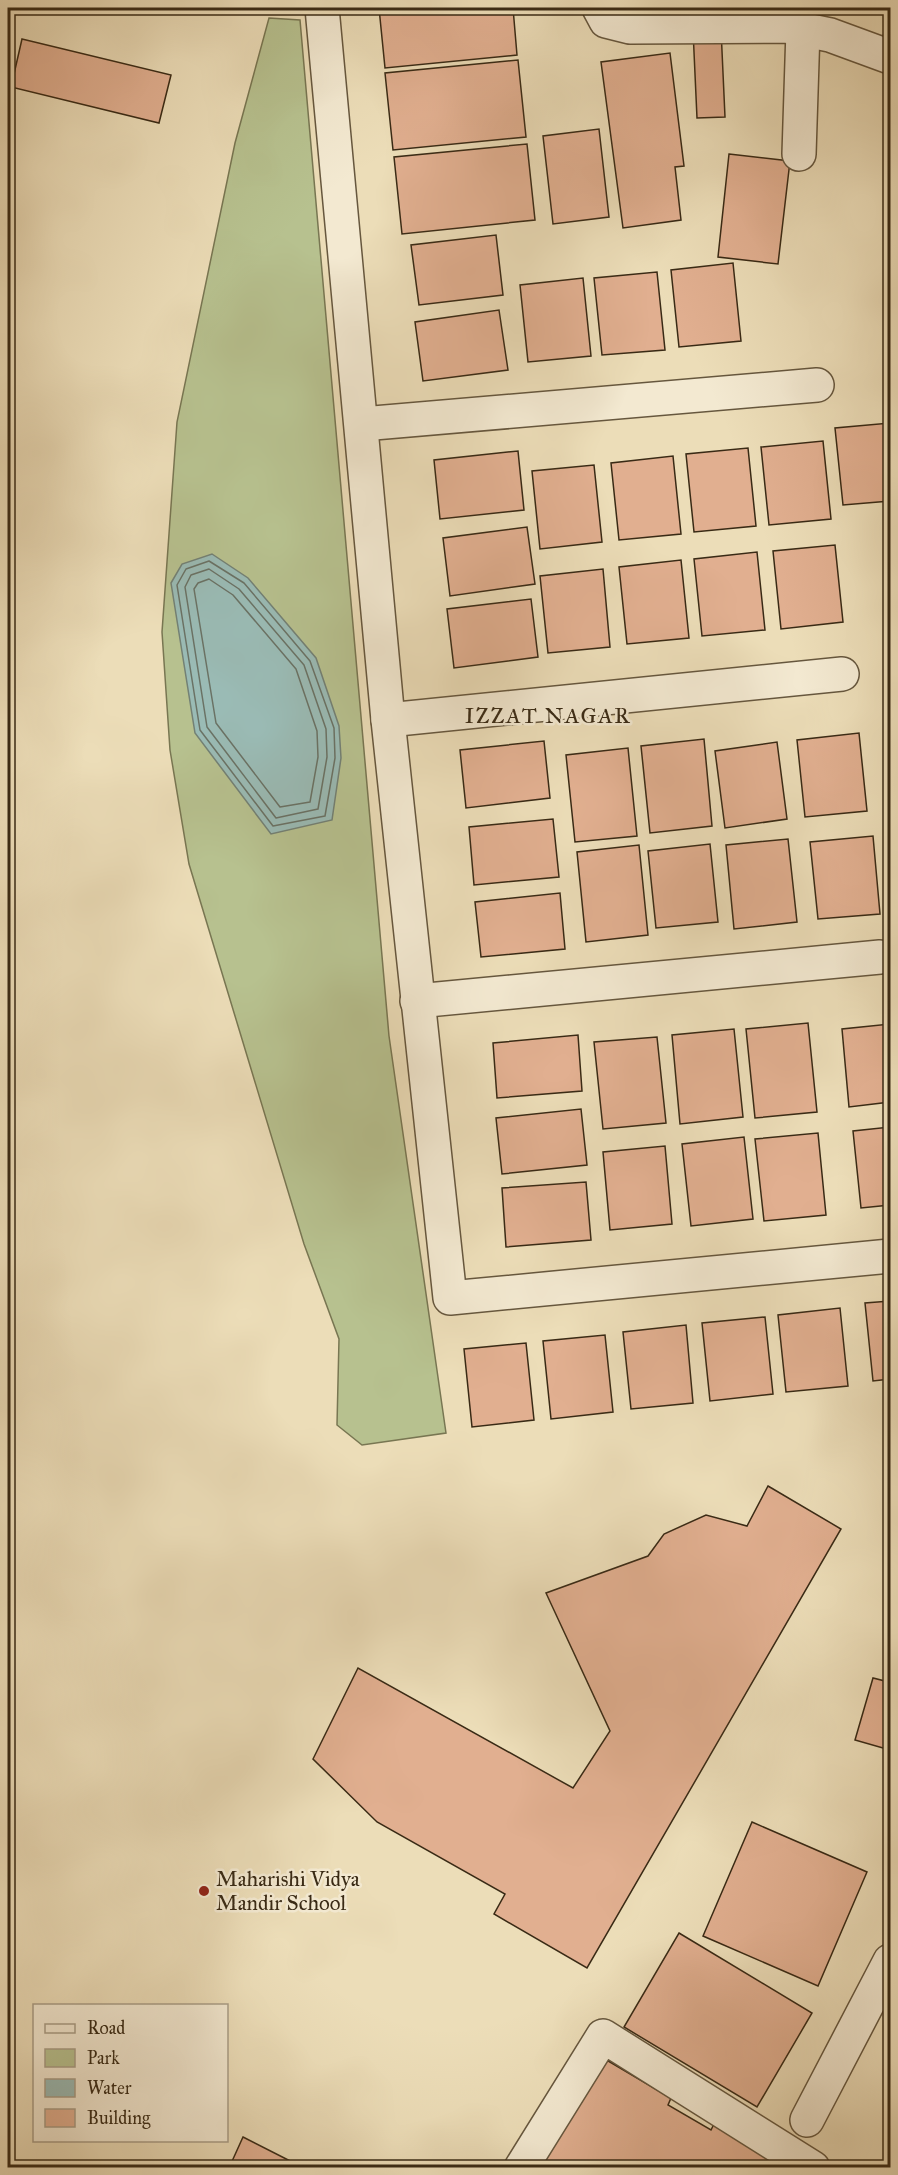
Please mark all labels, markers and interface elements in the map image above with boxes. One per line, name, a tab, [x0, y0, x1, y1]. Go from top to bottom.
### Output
district label: IZZAT NAGAR	[465, 702, 631, 729]
place label: Maharishi Vidya Mandir School	[216, 1866, 360, 1916]
marker: Maharishi Vidya Mandir School	[197, 1884, 211, 1898]
legend	[33, 2004, 228, 2142]
text: Road	[87, 2017, 125, 2039]
text: Park	[87, 2047, 120, 2069]
text: Water	[87, 2077, 132, 2099]
text: Building	[87, 2107, 151, 2130]

